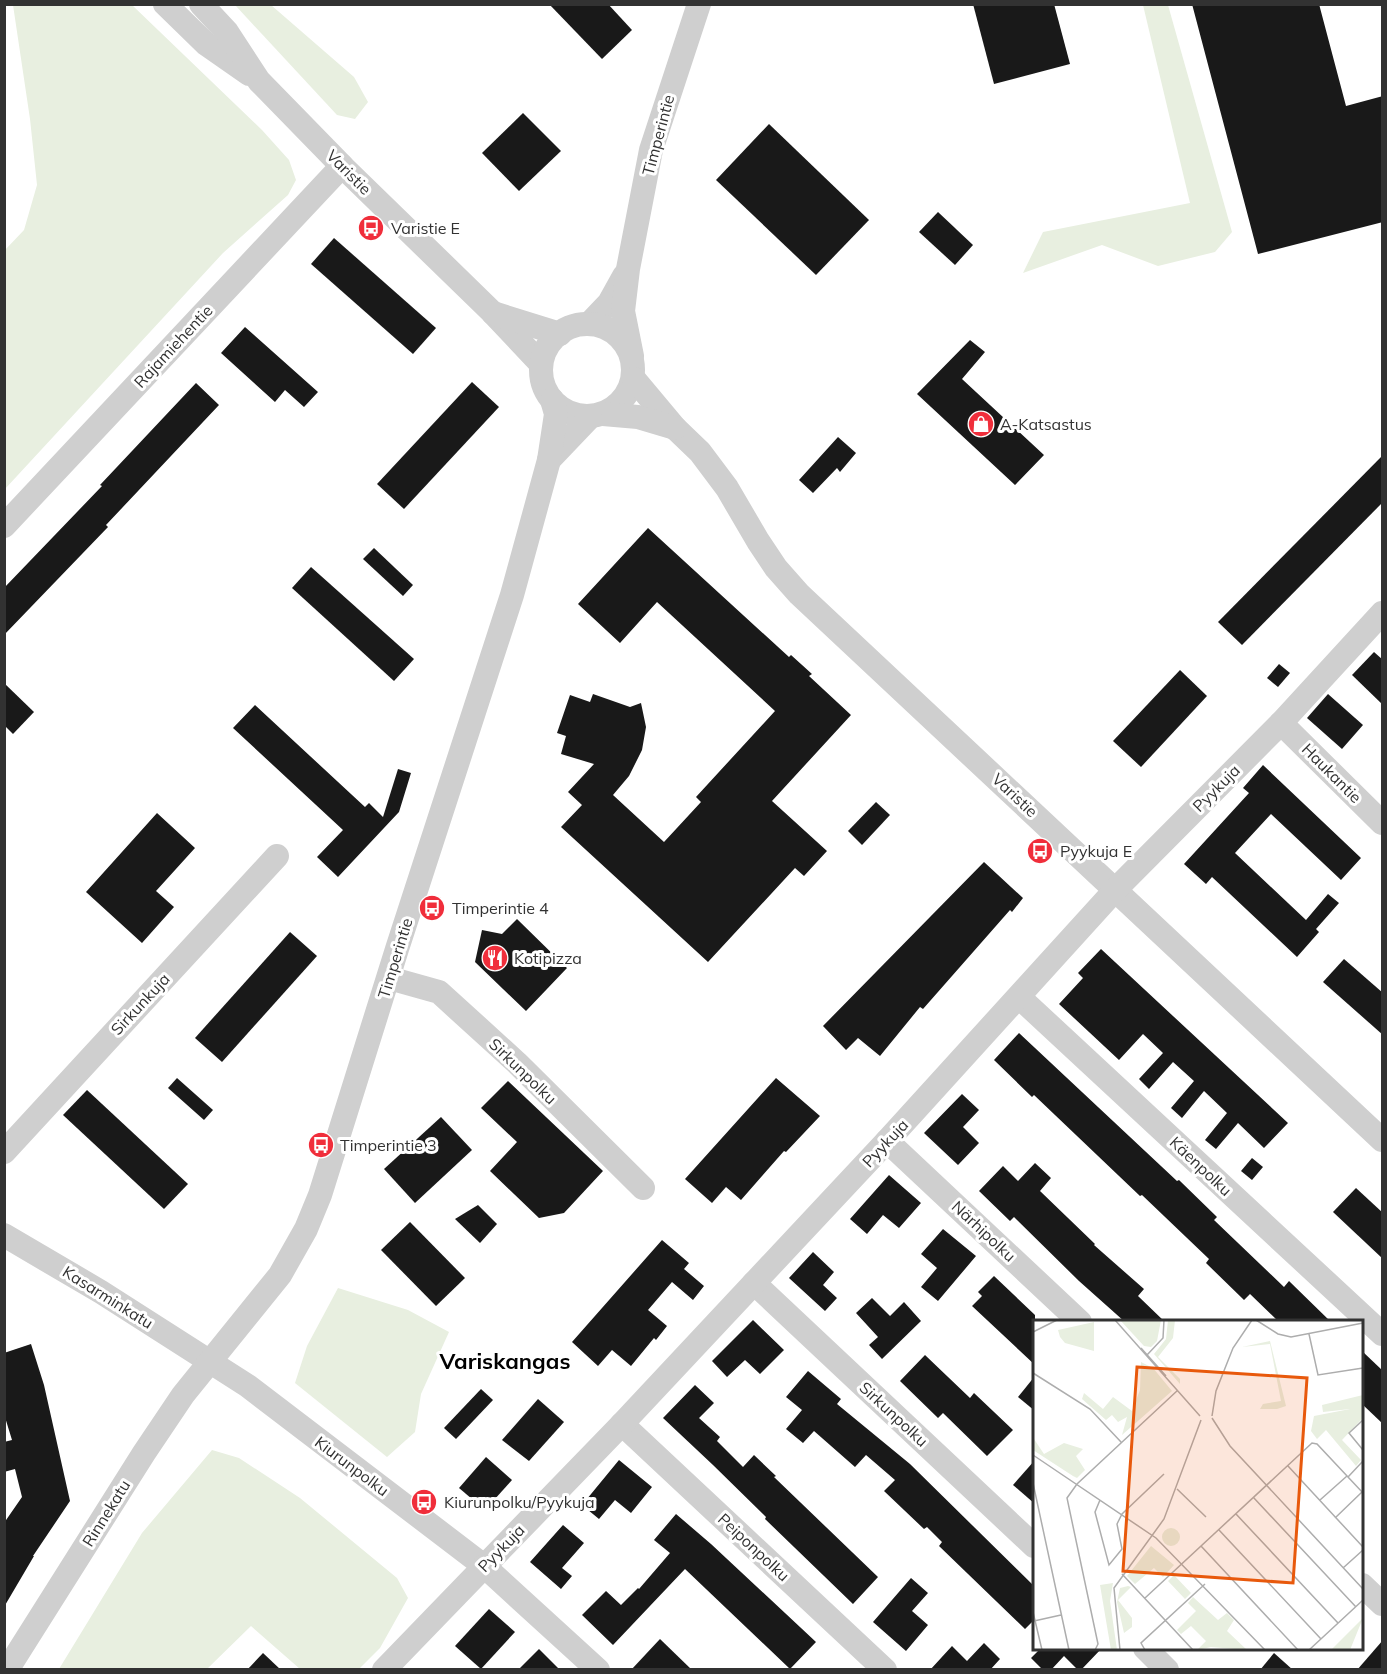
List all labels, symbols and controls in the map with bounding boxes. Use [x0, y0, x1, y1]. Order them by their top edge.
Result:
street label: Timperintie [638, 92, 678, 178]
street label: Varistie [322, 145, 376, 199]
bus stop icon: Varistie E [356, 213, 386, 243]
place label: Varistie E [391, 218, 460, 238]
street label: Rajamiehentie [129, 300, 217, 392]
shop icon: A-Katsastus [966, 409, 996, 439]
place label: A-Katsastus [1000, 414, 1092, 434]
street label: Haukantie [1298, 739, 1366, 807]
street label: Pyykuja [1188, 760, 1244, 816]
street label: Varistie [988, 769, 1042, 821]
bus stop icon: Pyykuja E [1025, 836, 1055, 866]
place label: Pyykuja E [1060, 841, 1132, 861]
bus stop icon: Timperintie 4 [417, 893, 447, 923]
place label: Timperintie 4 [452, 898, 549, 918]
street label: Timperintie [373, 915, 417, 1001]
restaurant icon: Kotipizza [480, 943, 510, 973]
place label: Kotipizza [514, 948, 582, 968]
street label: Sirkunkuja [106, 969, 174, 1039]
street label: Sirkunpolku [485, 1034, 561, 1108]
street label: Pyykuja [858, 1115, 912, 1171]
bus stop icon: Timperintie 3 [306, 1130, 336, 1160]
street label: Käenpolku [1166, 1132, 1236, 1200]
place label: Timperintie 3 [340, 1135, 437, 1155]
street label: Närhipolku [948, 1196, 1020, 1266]
street label: Kasarminkatu [59, 1261, 157, 1333]
inset map [1033, 1320, 1363, 1650]
district label: Variskangas [439, 1347, 570, 1375]
street label: Sirkunpolku [856, 1377, 932, 1451]
street label: Kiurunpolku [311, 1432, 393, 1500]
street label: Rinnekatu [78, 1476, 134, 1550]
bus stop icon: Kiurunpolku/Pyykuja [409, 1487, 439, 1517]
place label: Kiurunpolku/Pyykuja [444, 1492, 595, 1512]
street label: Peiponpolku [714, 1509, 794, 1585]
street label: Pyykuja [473, 1520, 529, 1576]

